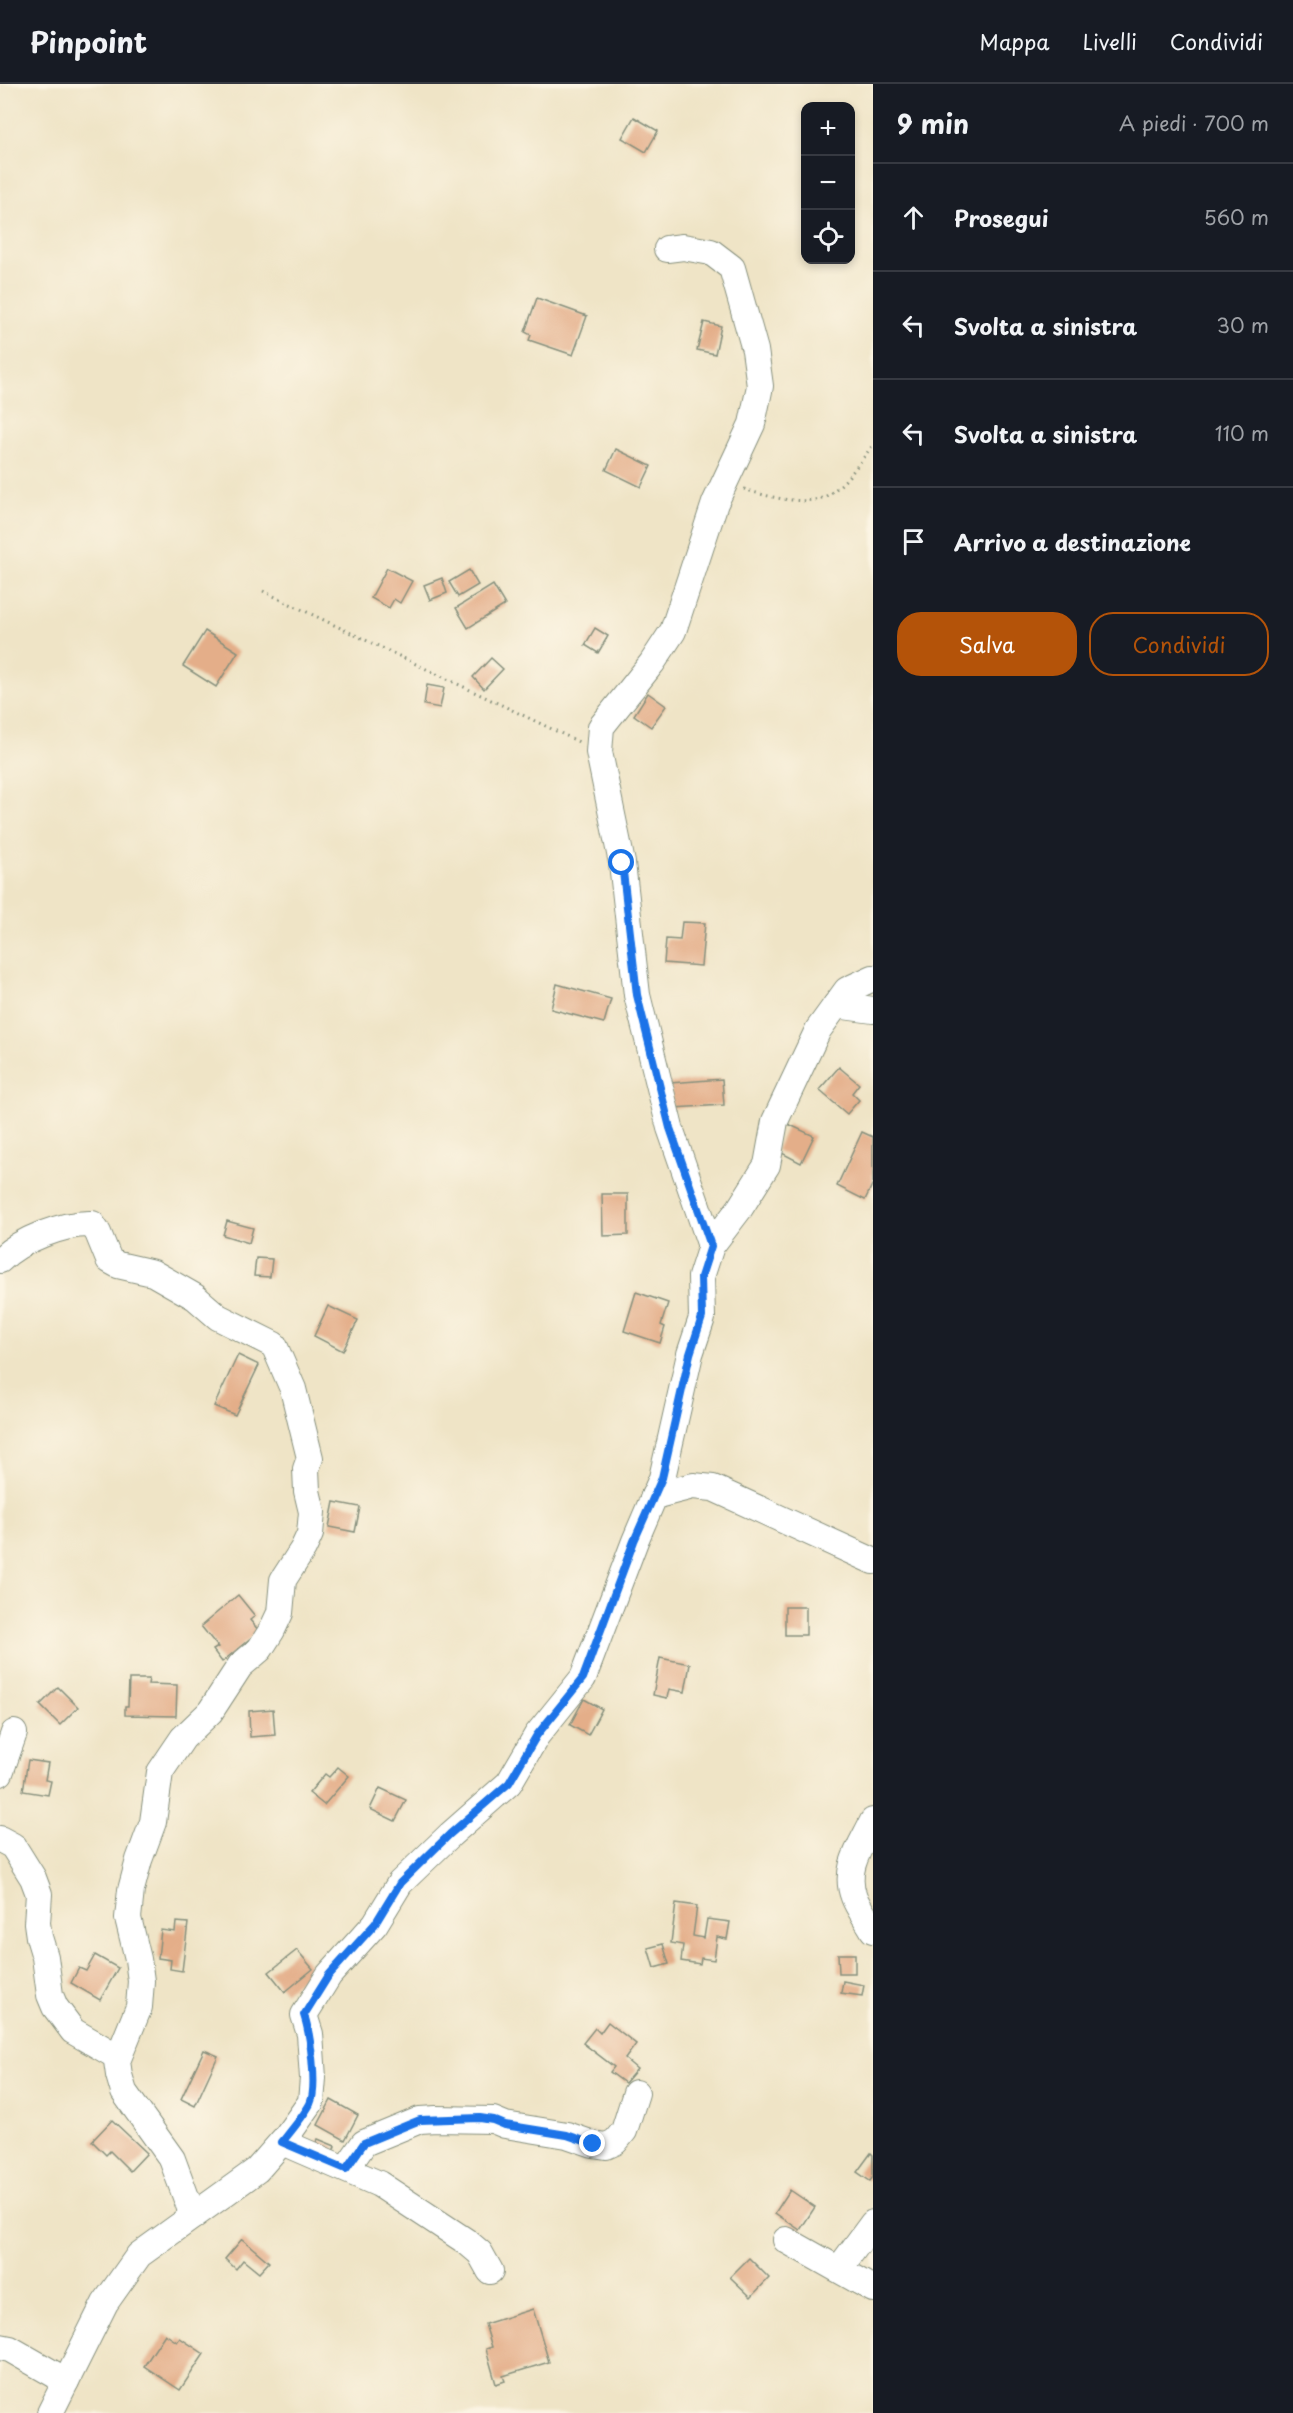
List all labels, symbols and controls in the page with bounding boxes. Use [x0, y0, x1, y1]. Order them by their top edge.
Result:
text: Pinpoint [30, 20, 147, 63]
text: Mappa [980, 25, 1050, 57]
text: Livelli [1083, 25, 1137, 57]
text: Condividi [1170, 25, 1263, 57]
map controls [801, 102, 855, 264]
button: + [801, 102, 855, 156]
text: 9 min [897, 104, 969, 143]
text: A piedi · 700 m [1119, 108, 1269, 138]
button: − [801, 156, 855, 210]
icon: ahead [897, 201, 930, 234]
text: Prosegui [954, 201, 1048, 234]
text: 560 m [1204, 202, 1269, 232]
button: locate [801, 210, 855, 264]
icon: left [897, 309, 930, 342]
text: Svolta a sinistra [954, 309, 1137, 342]
text: 30 m [1216, 310, 1269, 340]
icon: left [897, 417, 930, 450]
text: Svolta a sinistra [954, 417, 1137, 450]
text: 110 m [1215, 418, 1269, 448]
icon: arrive [897, 525, 930, 558]
text: Arrivo a destinazione [954, 525, 1191, 558]
button: Salva [897, 612, 1077, 676]
button: Condividi [1089, 612, 1269, 676]
route start [608, 849, 634, 875]
route end [579, 2130, 605, 2156]

